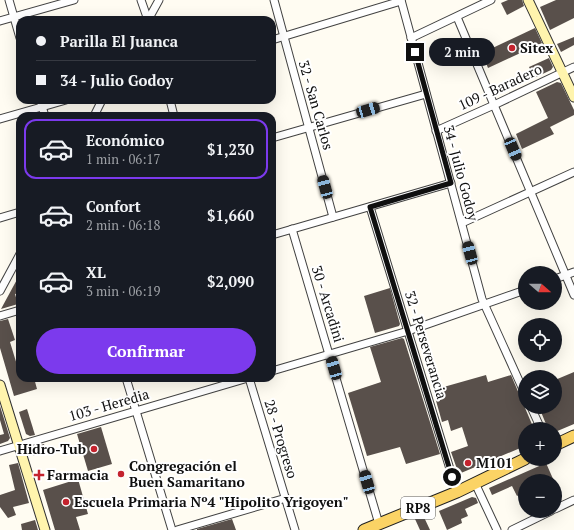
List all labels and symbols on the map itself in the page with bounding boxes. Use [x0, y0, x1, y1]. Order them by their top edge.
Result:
callout: 2 min [429, 38, 495, 66]
place label: Sitex [520, 38, 553, 57]
route end [406, 43, 424, 61]
marker: Sitex [507, 43, 517, 53]
street label: 32 - San Carlos [295, 58, 338, 152]
street label: 109 - Baradero [455, 59, 545, 114]
car [355, 101, 381, 119]
street label: 34 - Julio Godoy [440, 123, 484, 224]
car [503, 136, 523, 162]
car [316, 174, 334, 200]
car [461, 240, 479, 266]
street label: 30 - Arcadini [308, 263, 349, 345]
north arrow [518, 266, 562, 310]
street label: 32 - Perseverancia [401, 288, 452, 401]
car [325, 355, 343, 381]
street label: 103 - Heredia [66, 384, 151, 425]
street label: 28 - Progreso [260, 397, 303, 481]
place label: Hidro-Tub [17, 439, 86, 458]
marker: Hidro-Tub [89, 444, 99, 454]
place label: M101 [476, 453, 513, 472]
place label: Congregación el Buen Samaritano [129, 456, 245, 491]
marker: M101 [463, 458, 473, 468]
place label: Farmacia [47, 465, 109, 484]
route start [443, 468, 461, 486]
marker: Congregación el Buen Samaritano [116, 469, 126, 479]
car [358, 469, 376, 495]
marker: Farmacia [34, 470, 44, 480]
place label: Escuela Primaria Nº4 "Hipolito Yrigoyen" [74, 492, 349, 511]
marker: Escuela Primaria Nº4 "Hipolito Yrigoyen" [61, 497, 71, 507]
road number: RP8 [401, 497, 435, 519]

